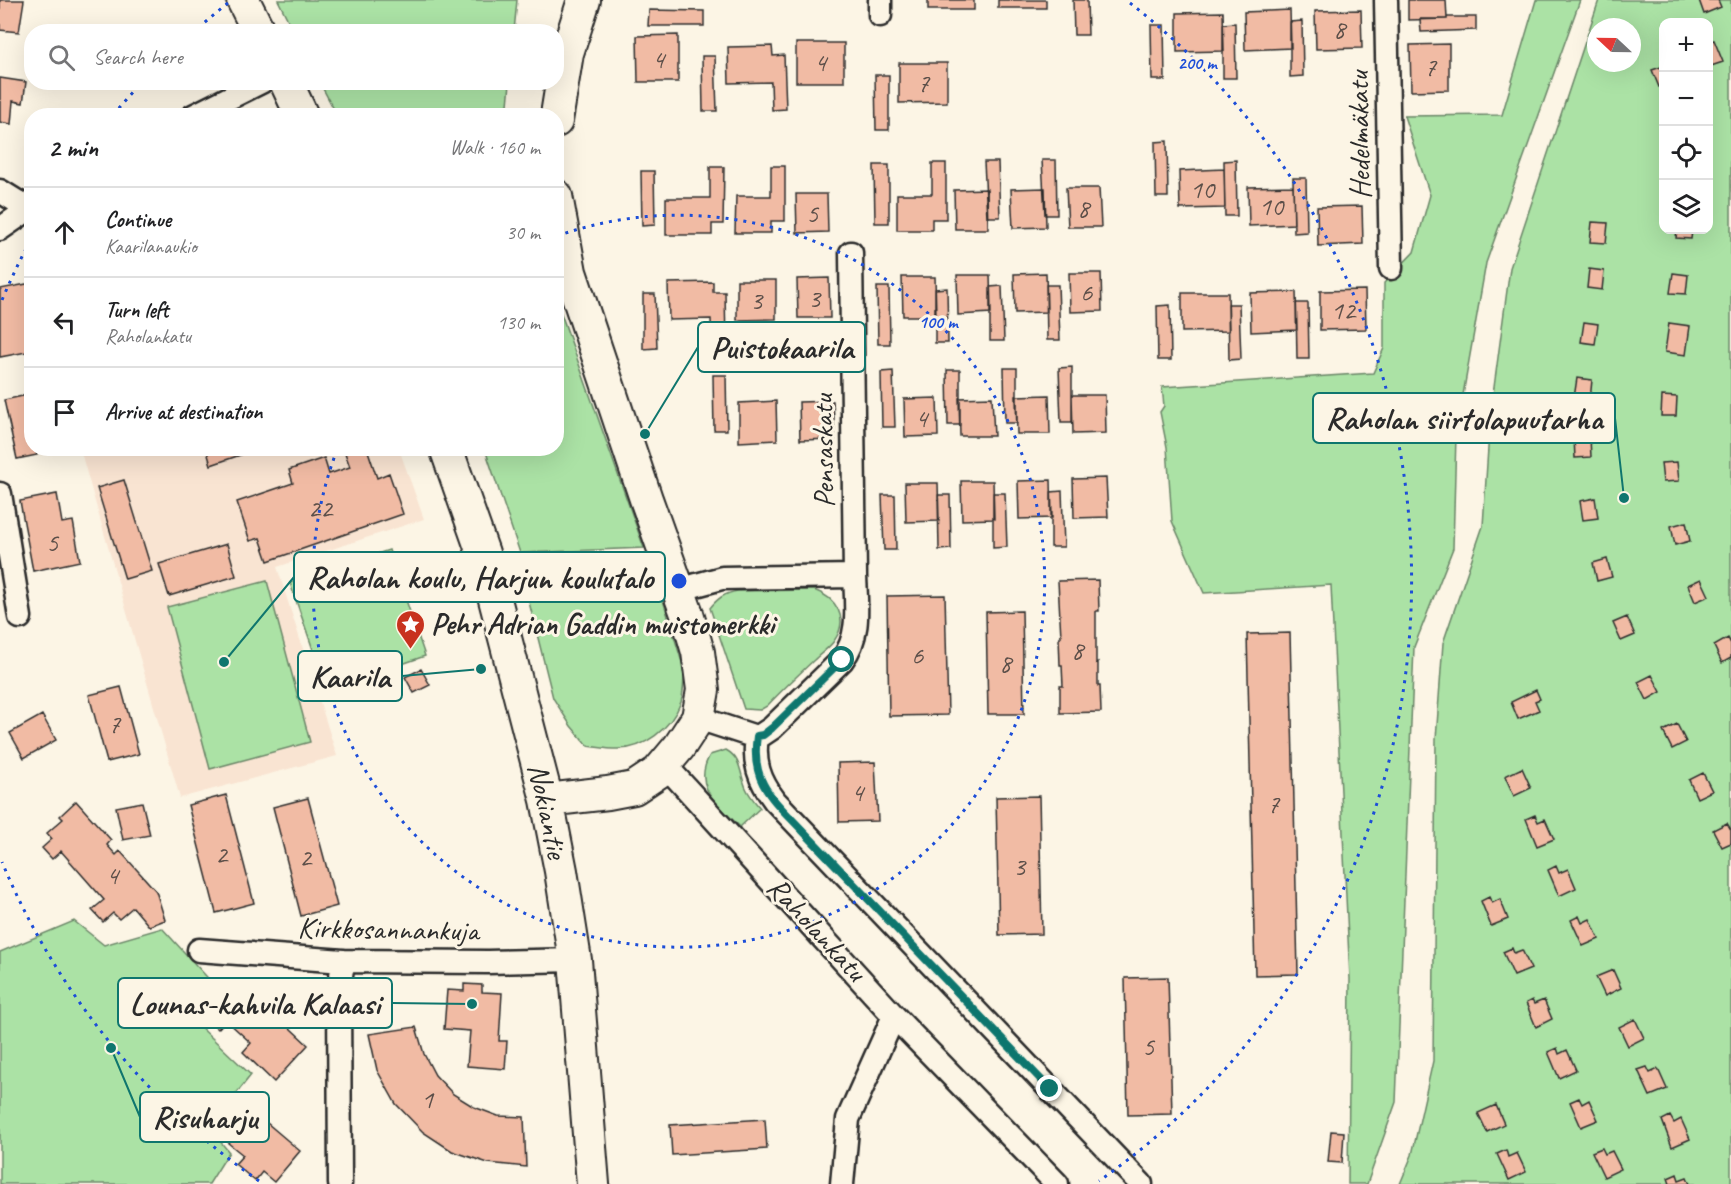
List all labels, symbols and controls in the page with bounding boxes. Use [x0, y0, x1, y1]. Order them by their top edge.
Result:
house number: 8 [1333, 12, 1348, 46]
north arrow [1587, 18, 1641, 72]
map controls [1659, 18, 1713, 234]
button: + [1659, 18, 1713, 72]
search box [24, 24, 564, 90]
icon: search [45, 41, 78, 74]
house number: 4 [652, 42, 667, 76]
text: Search here [93, 43, 183, 71]
house number: 4 [814, 45, 829, 79]
house number: 7 [1424, 50, 1438, 84]
text: 200 m [1178, 52, 1218, 74]
house number: 7 [917, 66, 931, 100]
street label: Hedelmäkatu [1339, 69, 1379, 199]
button: − [1659, 72, 1713, 126]
button: locate [1659, 126, 1713, 180]
text: 2 min [48, 131, 98, 164]
text: Walk · 160 m [450, 135, 540, 160]
house number: 10 [1190, 172, 1216, 206]
button: layers [1659, 180, 1713, 234]
house number: 10 [1259, 189, 1285, 223]
house number: 8 [1077, 191, 1092, 225]
house number: 5 [806, 196, 820, 230]
text: Continue [105, 206, 171, 234]
icon: ahead [48, 216, 81, 249]
text: 30 m [506, 220, 540, 245]
text: Kaarilanaukio [105, 234, 197, 259]
house number: 6 [1080, 275, 1093, 309]
house number: 3 [808, 281, 822, 315]
house number: 3 [750, 283, 764, 317]
house number: 12 [1331, 293, 1357, 327]
text: Turn left [105, 296, 169, 324]
icon: left [48, 306, 81, 339]
text: 130 m [497, 310, 540, 335]
text: 100 m [919, 311, 959, 333]
callout: Puistokaarila [698, 322, 865, 372]
text: Raholankatu [105, 324, 191, 349]
text: Puistokaarila [711, 327, 856, 368]
street label: Pensaskatu [803, 392, 843, 508]
callout: Raholan siirtolapuutarha [1313, 393, 1615, 443]
icon: arrive [48, 396, 81, 429]
text: Arrive at destination [105, 398, 262, 426]
text: Raholan siirtolapuutarha [1325, 398, 1605, 439]
house number: 4 [915, 401, 930, 435]
house number: 22 [308, 491, 334, 525]
house number: 5 [46, 525, 60, 559]
callout: Raholan koulu, Harjun koulutalo [294, 552, 665, 602]
text: Raholan koulu, Harjun koulutalo [307, 557, 656, 598]
centre of rings [669, 571, 689, 591]
place label: Pehr Adrian Gaddin muistomerkki [431, 605, 778, 643]
place icon: Pehr Adrian Gaddin muistomerkki [394, 608, 426, 650]
house number: 8 [1071, 633, 1086, 667]
house number: 6 [911, 638, 924, 672]
route start [828, 646, 854, 672]
house number: 8 [999, 646, 1014, 680]
callout: Kaarila [298, 651, 402, 701]
text: Kaarila [310, 656, 393, 697]
house number: 7 [108, 707, 122, 741]
street label: Nokiantie [519, 760, 577, 864]
house number: 4 [851, 775, 866, 809]
house number: 7 [1267, 787, 1281, 821]
house number: 2 [215, 837, 229, 871]
house number: 2 [299, 840, 313, 874]
house number: 3 [1013, 849, 1027, 883]
house number: 4 [106, 858, 121, 892]
street label: Raholankatu [759, 869, 876, 991]
street label: Kirkkosannankuja [297, 908, 481, 950]
callout: Lounas-kahvila Kalaasi [118, 978, 392, 1028]
text: Lounas-kahvila Kalaasi [130, 983, 384, 1024]
house number: 5 [1142, 1029, 1156, 1063]
route end [1036, 1075, 1062, 1101]
house number: 1 [421, 1082, 435, 1116]
callout: Risuharju [140, 1092, 269, 1142]
text: Risuharju [153, 1097, 260, 1138]

